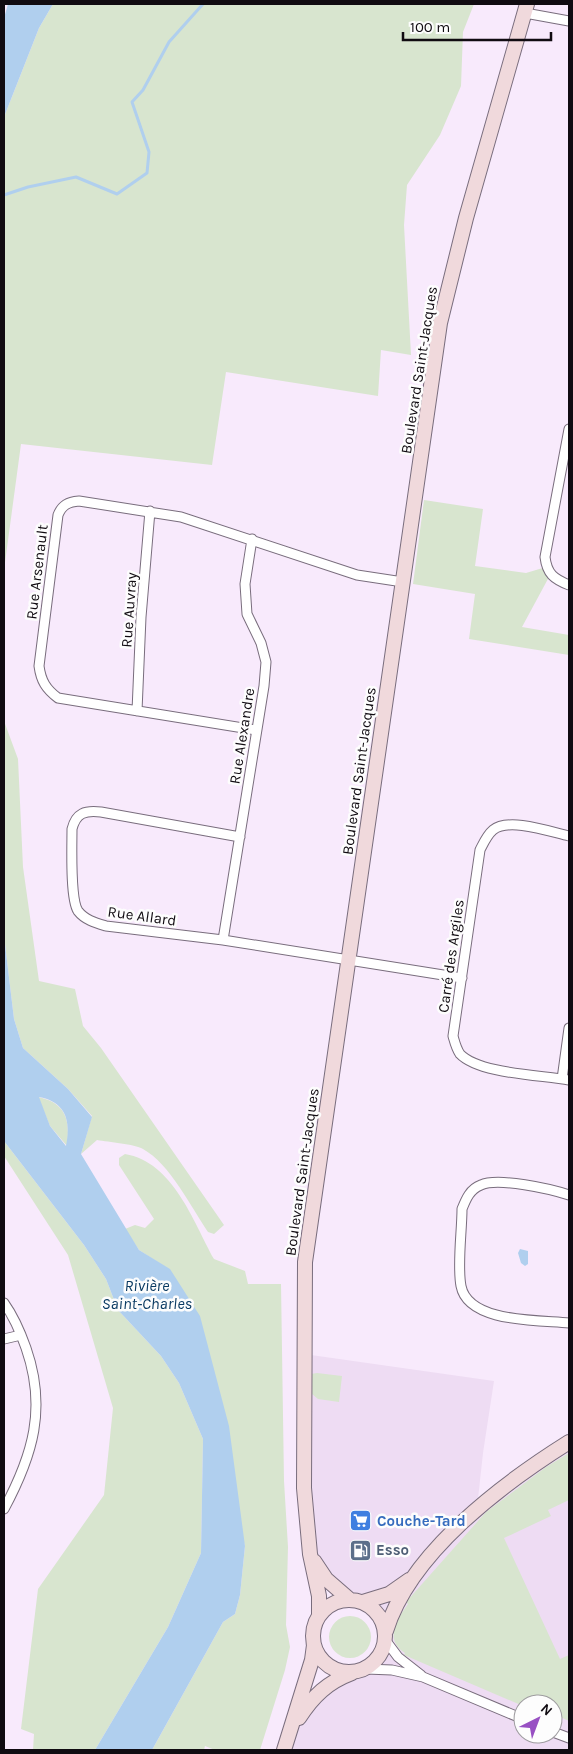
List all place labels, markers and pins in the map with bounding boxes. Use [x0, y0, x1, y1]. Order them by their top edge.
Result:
supermarket icon: Couche-Tard [349, 1509, 373, 1533]
place label: Couche-Tard [377, 1512, 466, 1530]
fuel station icon: Esso [348, 1538, 372, 1562]
place label: Esso [376, 1541, 409, 1559]

